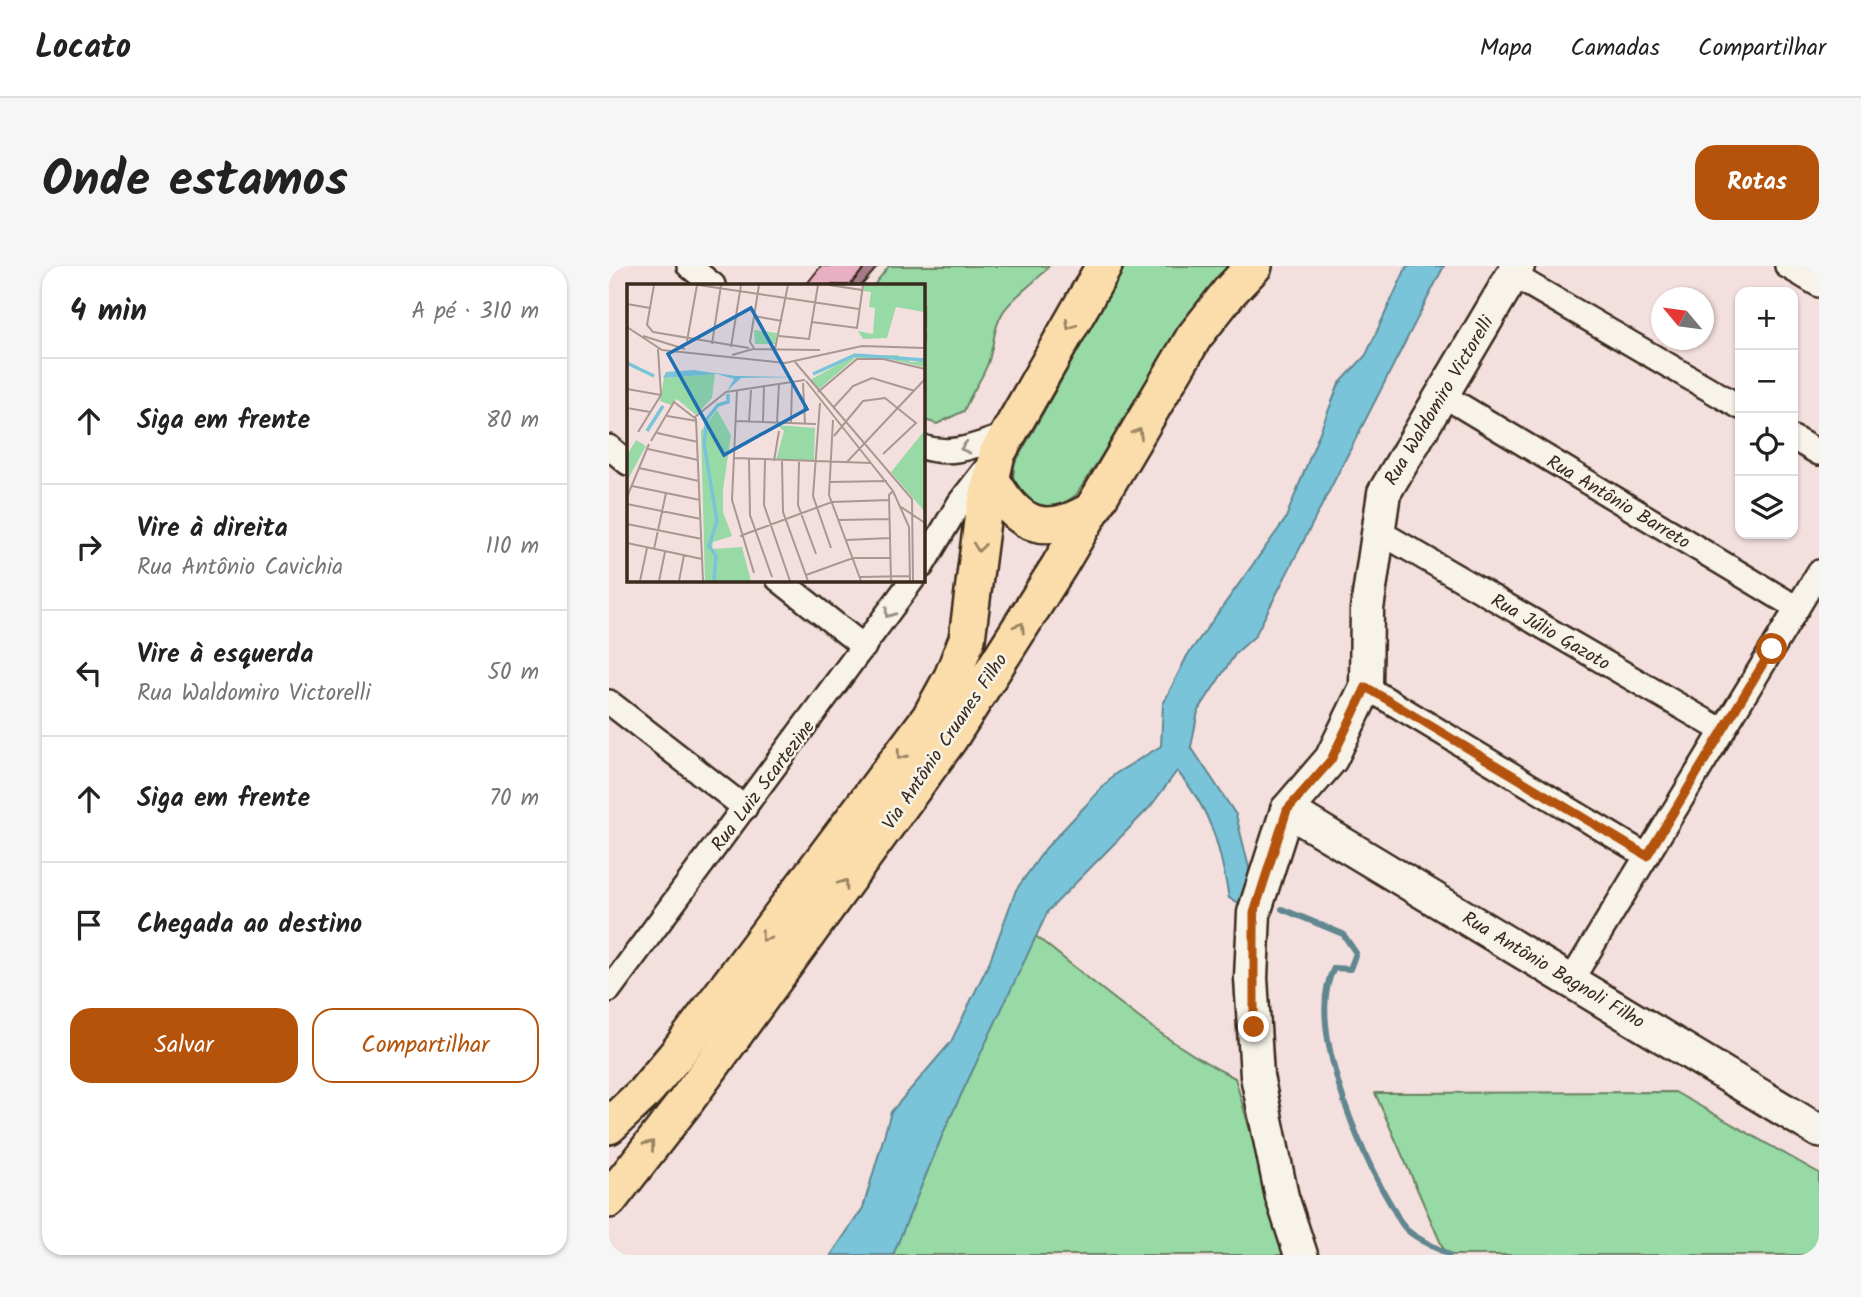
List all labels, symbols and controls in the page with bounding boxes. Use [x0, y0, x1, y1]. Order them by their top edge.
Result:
text: Locato [35, 22, 131, 75]
text: Mapa [1480, 29, 1533, 68]
text: Camadas [1571, 29, 1660, 68]
text: Compartilhar [1698, 29, 1826, 68]
text: Onde estamos [42, 143, 348, 221]
button: Rotas [1695, 145, 1819, 220]
inset map [627, 284, 924, 581]
north arrow [1651, 287, 1714, 350]
map controls [1735, 287, 1798, 539]
button: + [1735, 287, 1798, 350]
text: 4 min [70, 288, 147, 336]
text: A pé · 310 m [411, 294, 539, 330]
street label: Rua Waldomiro Victorelli [1377, 309, 1503, 492]
one-way arrow [1065, 318, 1078, 330]
button: − [1735, 350, 1798, 413]
text: Siga em frente [137, 400, 310, 442]
icon: ahead [70, 402, 108, 440]
text: 80 m [486, 403, 539, 439]
button: locate [1735, 413, 1798, 476]
one-way arrow [1130, 427, 1143, 440]
one-way arrow [959, 440, 971, 454]
street label: Rua Antônio Barreto [1540, 448, 1696, 558]
button: layers [1735, 476, 1798, 539]
text: Vire à direita [137, 508, 288, 550]
icon: right [70, 528, 108, 566]
text: 110 m [486, 529, 539, 565]
one-way arrow [971, 541, 986, 552]
text: Rua Antônio Cavichia [137, 550, 343, 586]
street label: Rua Júlio Gazoto [1485, 586, 1615, 679]
one-way arrow [885, 605, 897, 618]
one-way arrow [1012, 622, 1025, 635]
route start [1756, 633, 1787, 664]
text: Vire à esquerda [137, 634, 314, 676]
street label: Via Antônio Cruanes Filho [875, 648, 1016, 837]
icon: left [70, 654, 108, 692]
text: 50 m [488, 655, 539, 691]
text: Rua Waldomiro Victorelli [137, 676, 371, 712]
street label: Rua Luiz Scartezine [704, 714, 823, 858]
one-way arrow [897, 747, 909, 760]
text: Siga em frente [137, 778, 310, 820]
icon: ahead [70, 780, 108, 818]
text: 70 m [489, 781, 539, 817]
one-way arrow [835, 879, 848, 892]
text: Chegada ao destino [137, 904, 362, 946]
street label: Rua Antônio Bagnoli Filho [1456, 904, 1650, 1037]
icon: arrive [70, 906, 108, 944]
one-way arrow [760, 929, 773, 942]
button: Salvar [70, 1008, 298, 1083]
button: Compartilhar [312, 1008, 539, 1083]
route end [1238, 1011, 1269, 1042]
one-way arrow [641, 1141, 654, 1153]

